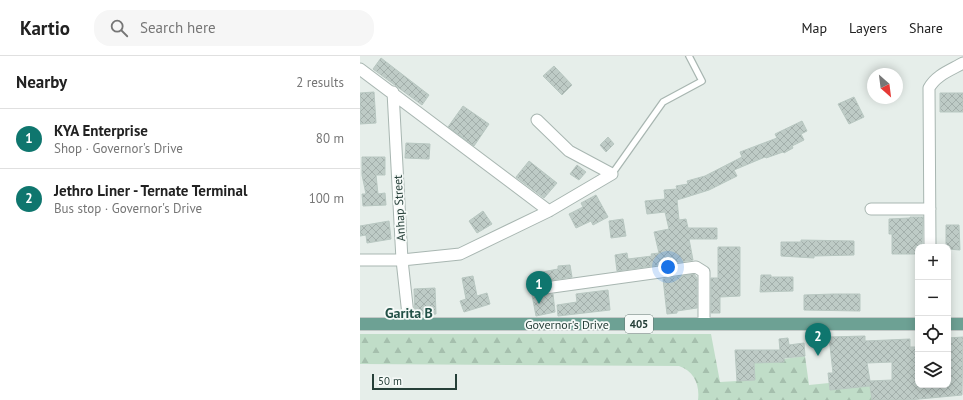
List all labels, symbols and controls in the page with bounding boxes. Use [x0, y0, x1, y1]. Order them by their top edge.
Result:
search box [94, 10, 374, 46]
text: Kartio [20, 16, 70, 40]
icon: search [108, 17, 130, 39]
text: Search here [140, 18, 216, 37]
text: Map [801, 19, 827, 37]
text: Layers [849, 19, 887, 37]
text: Share [909, 19, 943, 37]
north arrow [867, 68, 903, 104]
text: Nearby [16, 71, 67, 93]
text: 2 results [296, 74, 344, 91]
text: KYA Enterprise [54, 121, 148, 140]
text: 1 [25, 130, 33, 147]
text: 80 m [316, 130, 344, 147]
text: Shop · Governor's Drive [54, 140, 183, 157]
street label: Anhap Street [390, 174, 408, 242]
text: Jethro Liner - Ternate Terminal [54, 181, 247, 200]
text: 2 [25, 190, 33, 207]
text: 100 m [309, 190, 344, 207]
text: Bus stop · Governor's Drive [54, 200, 202, 217]
map controls [915, 244, 951, 388]
button: + [915, 244, 951, 280]
your location [658, 257, 678, 277]
pin: 1 [526, 271, 552, 304]
button: − [915, 280, 951, 316]
district label: Garita B [385, 304, 433, 322]
road number: 405 [625, 315, 653, 333]
button: locate [915, 316, 951, 352]
street label: Governor's Drive [525, 317, 609, 332]
pin: 2 [805, 323, 831, 356]
button: layers [915, 352, 951, 388]
scale bar [372, 372, 457, 391]
text: 50 m [378, 374, 402, 388]

